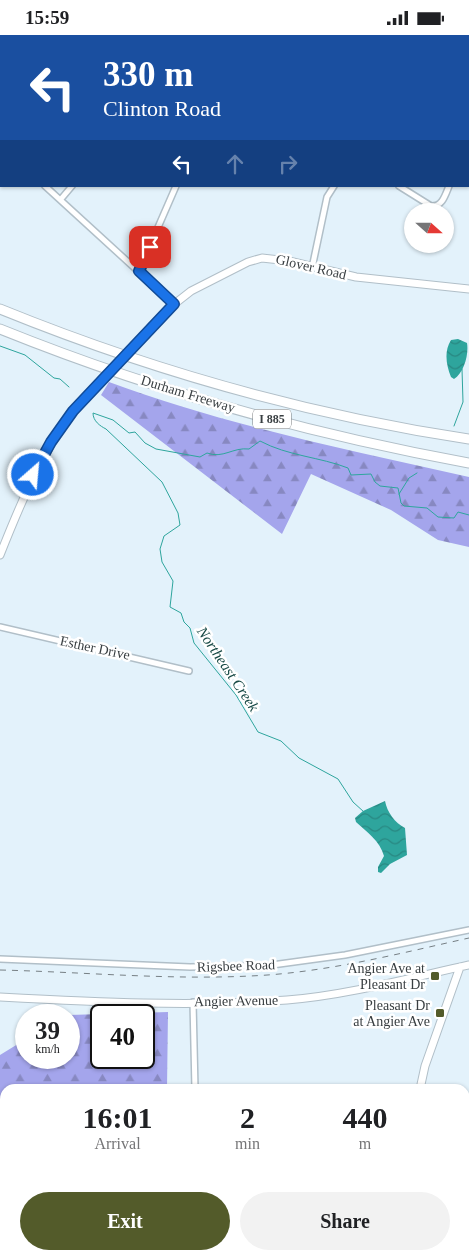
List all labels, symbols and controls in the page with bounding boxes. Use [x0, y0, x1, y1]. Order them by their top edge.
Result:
text: 15:59 [25, 7, 69, 28]
icon: left [20, 55, 85, 120]
text: 330 m [103, 55, 193, 94]
text: Clinton Road [103, 96, 221, 121]
icon: left [168, 150, 196, 178]
icon: ahead [221, 150, 249, 178]
icon: right [274, 150, 302, 178]
north arrow [404, 203, 454, 253]
map controls [404, 203, 454, 253]
pin [129, 226, 171, 268]
icon: arrive [136, 233, 164, 261]
street label: Glover Road [274, 252, 348, 282]
street label: Durham Freeway [139, 373, 237, 415]
road number: I 885 [253, 409, 291, 429]
position arrow [6, 448, 58, 500]
water label: Northeast Creek [193, 623, 262, 714]
street label: Esther Drive [59, 633, 131, 663]
street label: Rigsbee Road [197, 957, 275, 975]
place label: Angier Ave at Pleasant Dr [348, 961, 425, 992]
marker: Angier Ave at Pleasant Dr [429, 970, 441, 982]
street label: Angier Avenue [194, 993, 278, 1009]
place label: Pleasant Dr at Angier Ave [353, 998, 430, 1029]
speed limit sign: 40 [90, 1004, 155, 1069]
marker: Pleasant Dr at Angier Ave [434, 1007, 446, 1019]
text: 39 [35, 1017, 60, 1044]
text: km/h [35, 1042, 60, 1056]
text: 16:01 [83, 1101, 153, 1134]
text: 2 [240, 1101, 255, 1134]
text: 440 [342, 1101, 387, 1134]
text: Arrival [94, 1135, 141, 1152]
text: min [235, 1135, 260, 1152]
text: m [359, 1135, 371, 1152]
button: Exit [20, 1192, 230, 1250]
button: Share [240, 1192, 450, 1250]

